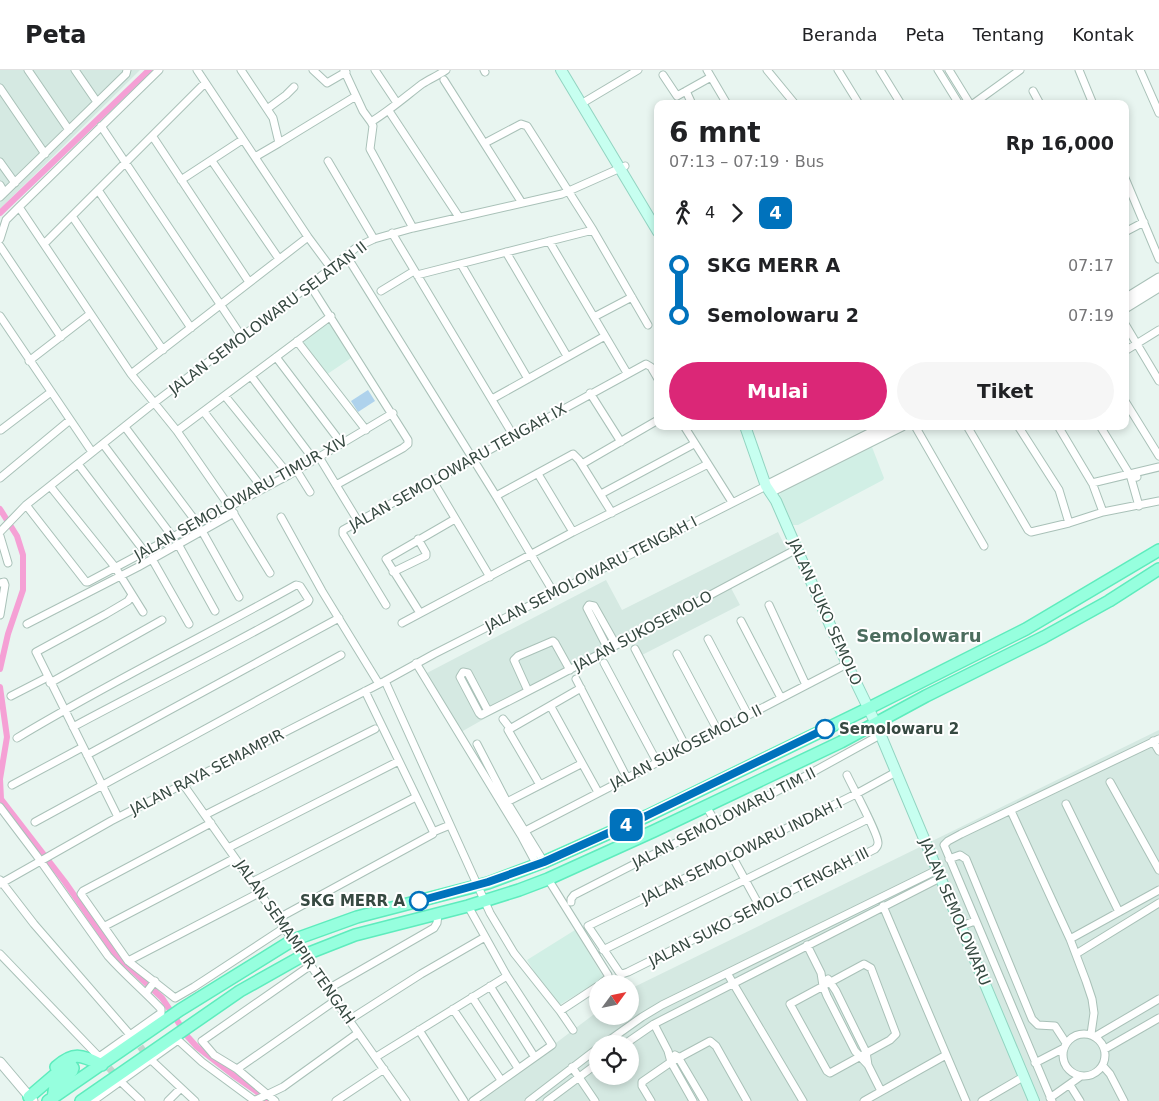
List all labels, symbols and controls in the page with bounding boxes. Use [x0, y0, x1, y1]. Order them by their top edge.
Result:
text: Peta [25, 21, 87, 49]
text: Beranda [802, 24, 877, 45]
text: Peta [905, 24, 945, 45]
text: Tentang [973, 24, 1044, 45]
text: Kontak [1072, 24, 1134, 45]
text: 6 mnt [669, 116, 761, 149]
text: Rp 16,000 [1006, 132, 1114, 154]
text: 07:13 – 07:19 · Bus [669, 152, 824, 171]
icon: walk [669, 199, 697, 227]
icon: forward [723, 199, 751, 227]
text: 4 [769, 202, 782, 223]
text: 4 [705, 203, 715, 222]
street label: JALAN SEMOLOWARU SELATAN II [165, 238, 370, 399]
text: SKG MERR A [707, 254, 840, 276]
text: 07:17 [1068, 256, 1114, 275]
text: Semolowaru 2 [707, 304, 859, 326]
text: 07:19 [1068, 306, 1114, 325]
button: Mulai [669, 362, 887, 420]
button: Tiket [897, 362, 1114, 420]
street label: JALAN SEMOLOWARU TENGAH IX [345, 400, 570, 535]
street label: JALAN SEMOLOWARU TIMUR XIV [130, 431, 351, 565]
street label: JALAN SEMOLOWARU TENGAH I [481, 513, 700, 636]
street label: JALAN SUKO SEMOLO [784, 535, 866, 688]
street label: JALAN SUKOSEMOLO [570, 587, 715, 676]
district label: Semolowaru [856, 625, 982, 646]
street label: JALAN SUKOSEMOLO II [606, 701, 765, 794]
marker: Semolowaru 2 [815, 719, 835, 739]
place label: Semolowaru 2 [839, 720, 959, 738]
street label: JALAN RAYA SEMAMPIR [126, 725, 287, 819]
street label: JALAN SEMOLOWARU TIM II [628, 764, 819, 873]
street label: JALAN SEMOLOWARU INDAH I [638, 795, 845, 908]
line badge: 4 [610, 809, 642, 841]
text: 4 [620, 814, 632, 835]
street label: JALAN SEMOLOWARU [915, 835, 994, 988]
street label: JALAN SUKO SEMOLO TENGAH III [645, 843, 872, 971]
street label: JALAN SEMAMPIR TENGAH [231, 856, 359, 1028]
marker: SKG MERR A [409, 891, 429, 911]
place label: SKG MERR A [300, 892, 405, 910]
north arrow [589, 975, 639, 1025]
map controls [589, 975, 639, 1085]
button: locate [589, 1035, 639, 1085]

